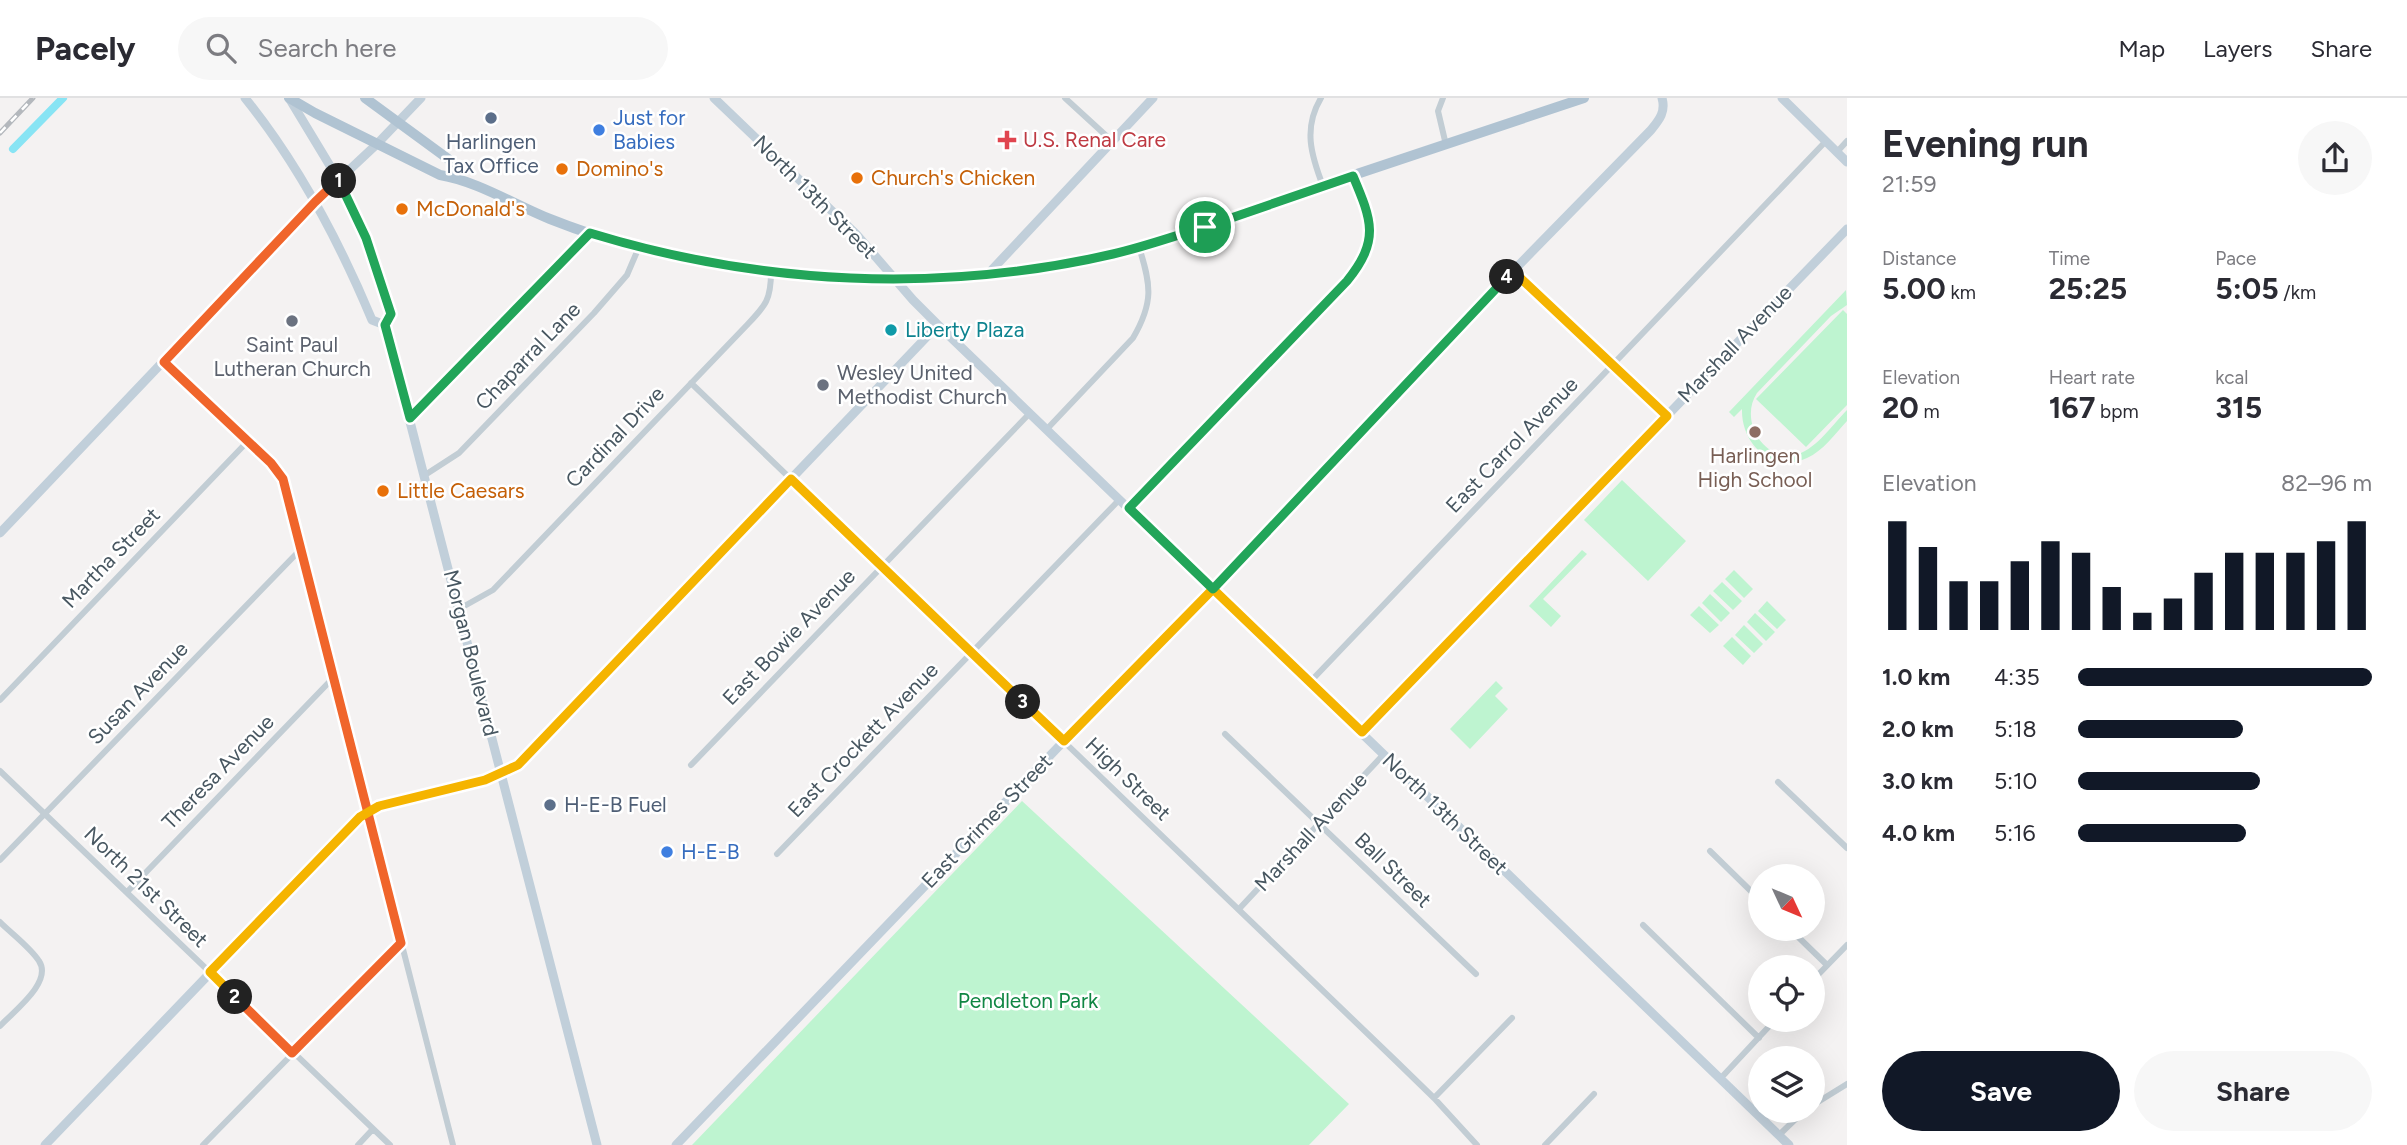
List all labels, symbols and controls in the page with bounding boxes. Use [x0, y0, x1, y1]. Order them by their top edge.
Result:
search box [178, 17, 668, 80]
text: Pacely [35, 29, 136, 68]
icon: search [202, 29, 240, 67]
text: Search here [258, 32, 397, 64]
text: Map [2118, 34, 2165, 63]
text: Layers [2203, 34, 2272, 63]
text: Share [2310, 34, 2372, 63]
place label: Just for Babies [613, 105, 685, 154]
marker: Harlingen Tax Office [483, 110, 499, 126]
text: Evening run [1882, 121, 2089, 167]
button: share [2298, 121, 2372, 195]
marker: Just for Babies [591, 122, 607, 138]
place label: U.S. Renal Care [1023, 127, 1166, 152]
place label: Harlingen Tax Office [443, 129, 539, 178]
street label: North 13th Street [748, 130, 882, 264]
marker: U.S. Renal Care [997, 130, 1017, 150]
place label: Domino's [576, 156, 663, 181]
marker: Domino's [554, 161, 570, 177]
pin: 1 [322, 164, 356, 198]
place label: Church's Chicken [871, 165, 1035, 190]
text: 1 [334, 169, 343, 192]
marker: Church's Chicken [849, 170, 865, 186]
text: 21:59 [1882, 170, 1936, 198]
place label: McDonald's [416, 196, 525, 221]
pin [1175, 197, 1235, 257]
marker: McDonald's [394, 201, 410, 217]
icon: arrive [1186, 208, 1224, 246]
text: Distance [1882, 247, 1956, 270]
text: Time [2049, 247, 2090, 270]
text: Pace [2215, 247, 2256, 270]
pin: 4 [1490, 260, 1524, 294]
text: 4 [1500, 265, 1513, 288]
text: 5.00 [1882, 270, 1946, 307]
text: 25:25 [2049, 270, 2127, 307]
text: 5:05 [2215, 270, 2279, 307]
street label: Marshall Avenue [1672, 280, 1797, 407]
text: km [1946, 281, 1976, 304]
text: /km [2279, 281, 2316, 304]
street label: Chaparral Lane [470, 297, 585, 415]
marker: Saint Paul Lutheran Church [284, 313, 300, 329]
place label: Liberty Plaza [905, 317, 1024, 342]
marker: Liberty Plaza [883, 322, 899, 338]
place label: Saint Paul Lutheran Church [213, 332, 371, 381]
place label: Wesley United Methodist Church [837, 360, 1007, 409]
text: Elevation [1882, 366, 1960, 389]
text: Heart rate [2049, 366, 2135, 389]
text: kcal [2215, 366, 2249, 389]
street label: East Carrol Avenue [1440, 372, 1583, 518]
marker: Wesley United Methodist Church [815, 377, 831, 393]
street label: Cardinal Drive [560, 381, 669, 492]
text: 20 [1882, 389, 1919, 426]
text: 167 [2049, 389, 2095, 426]
text: 315 [2215, 389, 2262, 426]
text: m [1919, 400, 1940, 423]
text: bpm [2095, 400, 2139, 423]
marker: Harlingen High School [1747, 424, 1763, 440]
place label: Harlingen High School [1698, 443, 1812, 492]
text: Elevation [1882, 469, 1977, 497]
text: 82–96 m [2281, 469, 2372, 497]
place label: Little Caesars [397, 478, 525, 503]
marker: Little Caesars [375, 483, 391, 499]
street label: Martha Street [57, 502, 165, 613]
street label: East Bowie Avenue [717, 563, 860, 710]
street label: Morgan Boulevard [439, 567, 504, 739]
street label: Susan Avenue [82, 636, 193, 749]
street label: East Crockett Avenue [782, 657, 943, 822]
text: 1.0 km [1882, 663, 1950, 691]
text: 4:35 [1994, 663, 2040, 691]
pin: 3 [1006, 684, 1040, 720]
text: 3 [1017, 690, 1028, 713]
street label: Theresa Avenue [157, 709, 279, 834]
text: 2.0 km [1882, 715, 1954, 743]
text: 5:18 [1994, 715, 2037, 743]
street label: High Street [1081, 732, 1176, 825]
street label: East Grimes Street [916, 748, 1057, 893]
street label: North 13th Street [1378, 748, 1513, 880]
street label: Marshall Avenue [1249, 767, 1372, 896]
text: 3.0 km [1882, 767, 1953, 795]
text: 5:10 [1994, 767, 2037, 795]
place label: H-E-B Fuel [564, 792, 667, 817]
marker: H-E-B Fuel [542, 797, 558, 813]
text: 4.0 km [1882, 819, 1955, 847]
text: 5:16 [1994, 819, 2036, 847]
street label: North 21st Street [79, 821, 214, 952]
street label: Ball Street [1350, 827, 1437, 912]
place label: H-E-B [681, 839, 740, 864]
marker: H-E-B [659, 844, 675, 860]
north arrow [1748, 864, 1825, 942]
map controls [1748, 864, 1825, 1123]
button: locate [1748, 955, 1825, 1032]
pin: 2 [218, 979, 252, 1014]
text: 2 [229, 985, 240, 1008]
park label: Pendleton Park [958, 988, 1099, 1013]
button: layers [1748, 1046, 1825, 1123]
button: Save [1882, 1051, 2120, 1131]
button: Share [2134, 1051, 2372, 1131]

